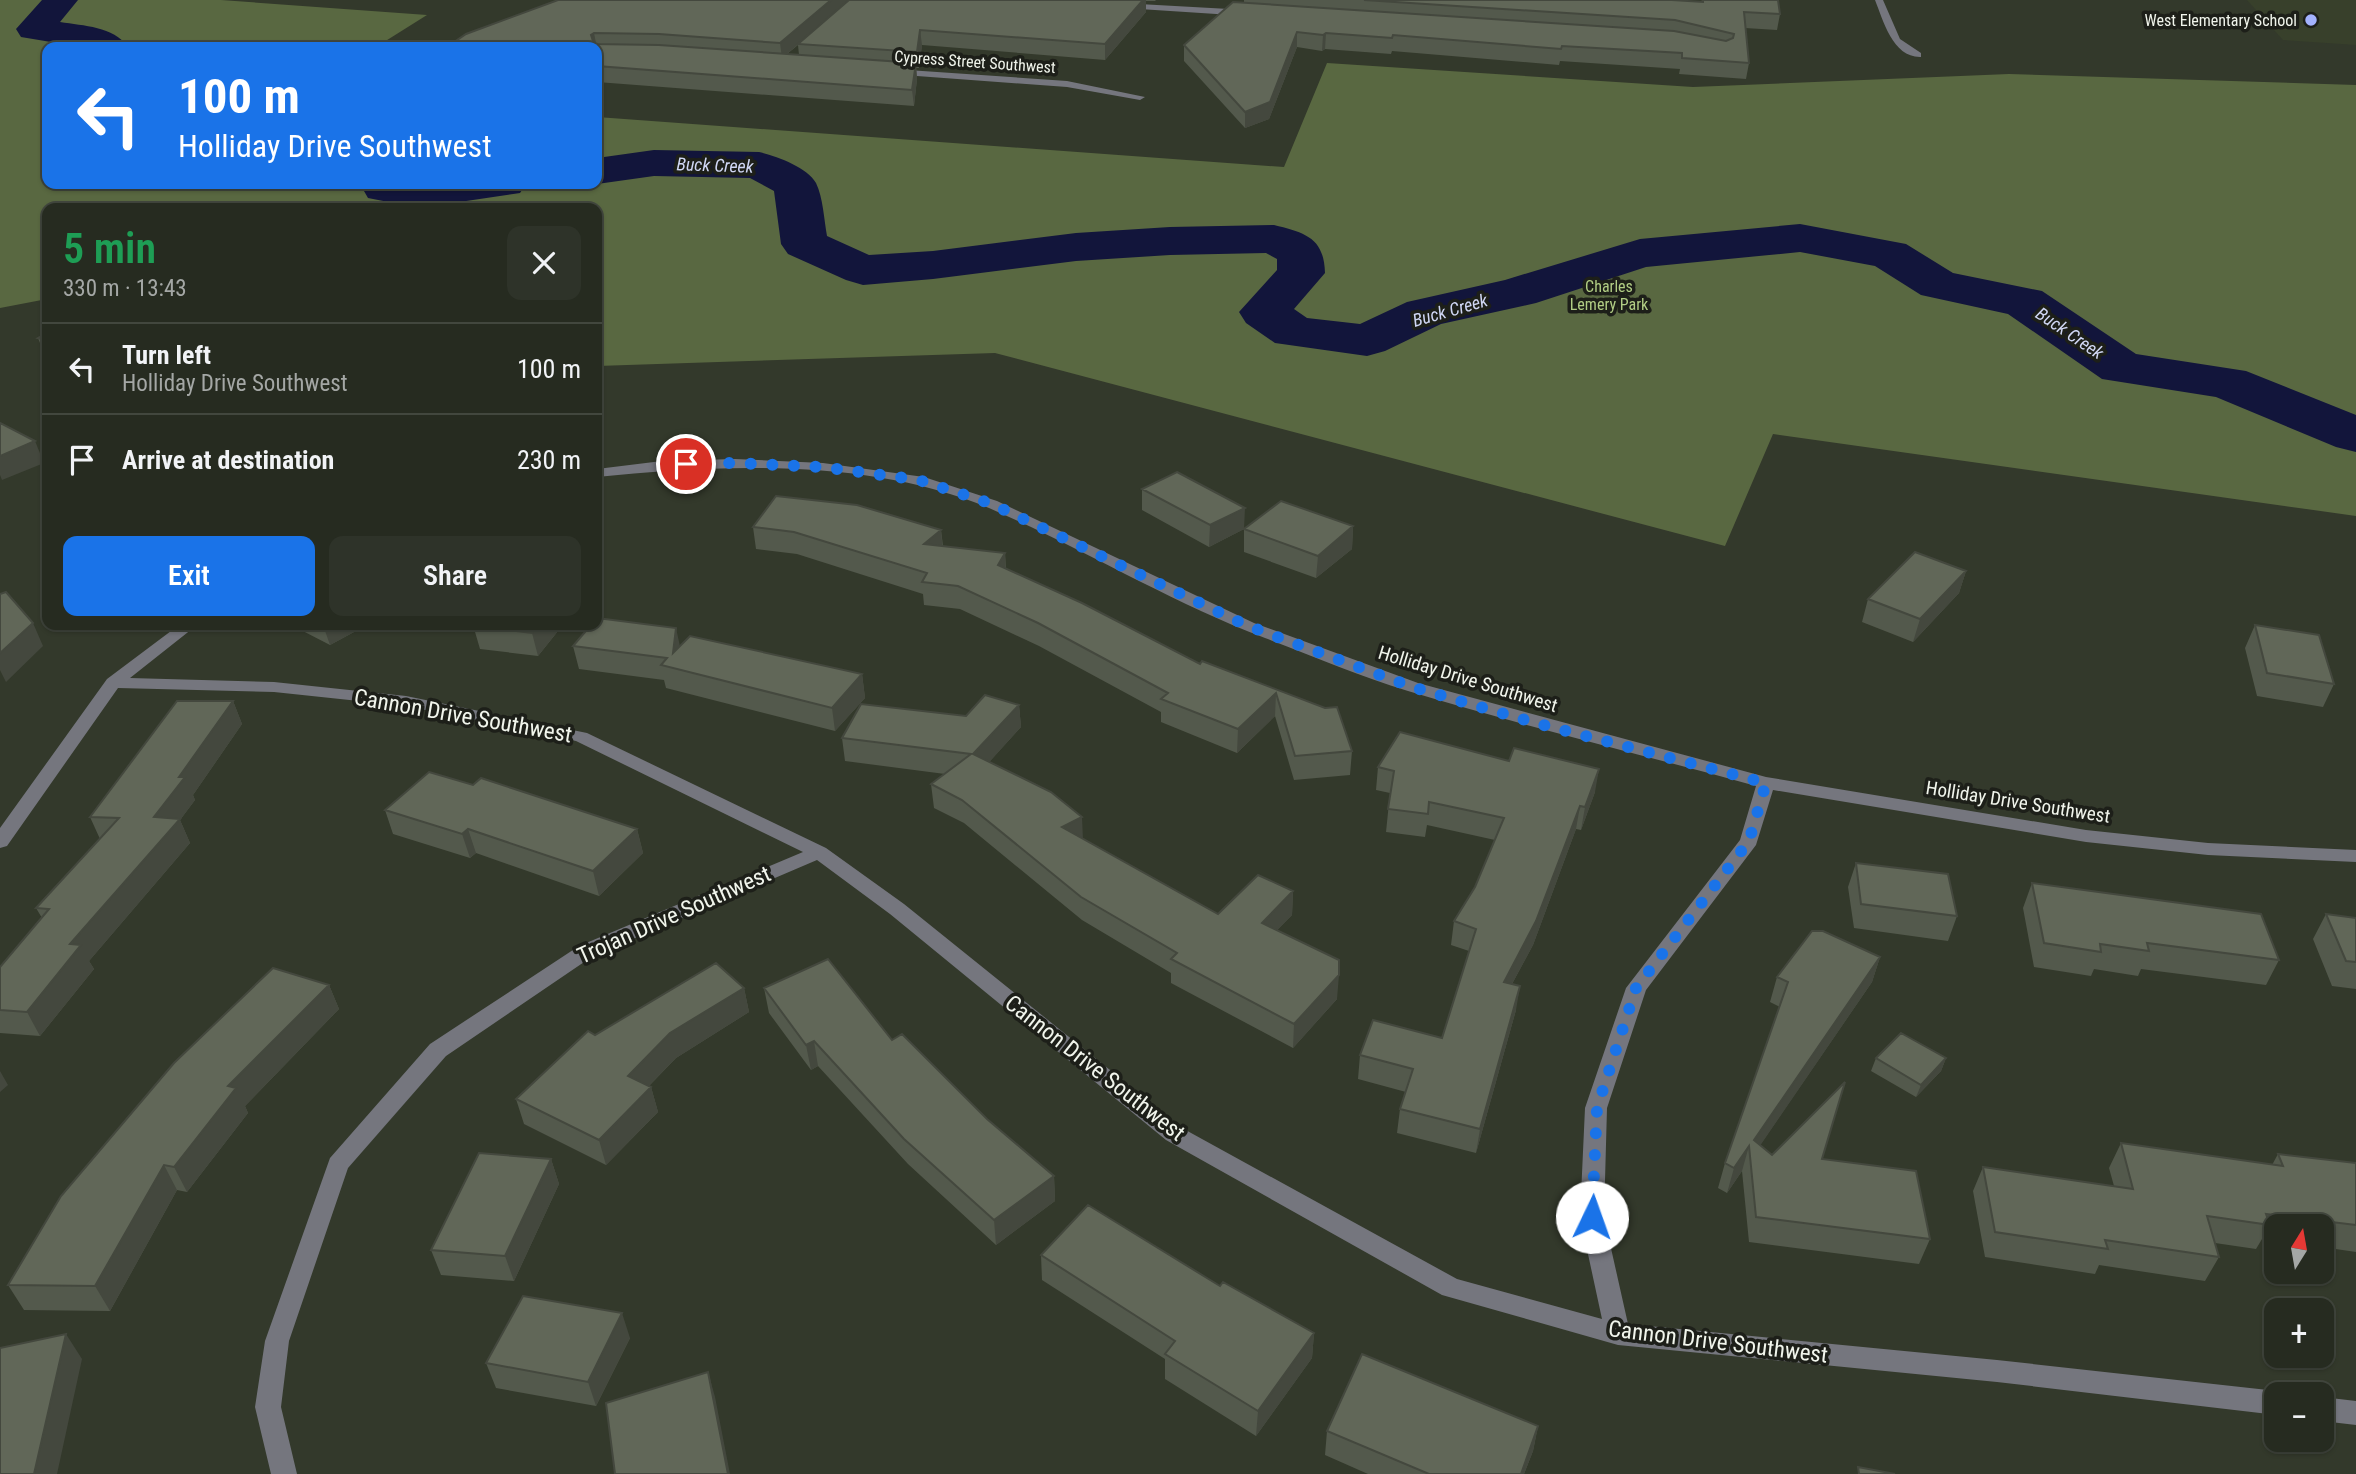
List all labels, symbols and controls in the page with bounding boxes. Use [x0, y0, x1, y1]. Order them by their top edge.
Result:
place label: West Elementary School [2145, 11, 2297, 30]
marker: West Elementary School [2303, 12, 2319, 28]
street label: Cypress Street Southwest [894, 47, 1057, 77]
text: 100 m [178, 68, 300, 125]
icon: left [63, 70, 154, 161]
text: Holliday Drive Southwest [178, 127, 492, 165]
water label: Buck Creek [676, 153, 755, 177]
text: 5 min [63, 224, 156, 273]
button: close [507, 226, 581, 300]
text: 330 m · 13:43 [63, 275, 187, 302]
park label: Charles Lemery Park [1570, 277, 1649, 314]
water label: Buck Creek [1410, 289, 1491, 331]
water label: Buck Creek [2032, 303, 2109, 364]
text: Turn left [122, 340, 211, 370]
icon: left [63, 350, 101, 388]
text: 100 m [517, 354, 581, 384]
text: Holliday Drive Southwest [122, 370, 347, 397]
pin [656, 434, 716, 494]
icon: arrive [63, 441, 101, 479]
text: Arrive at destination [122, 445, 334, 475]
text: 230 m [517, 445, 581, 475]
icon: arrive [667, 445, 705, 483]
button: Exit [63, 536, 315, 616]
button: Share [329, 536, 581, 616]
street label: Holliday Drive Southwest [1376, 641, 1560, 717]
street label: Cannon Drive Southwest [352, 684, 574, 748]
street label: Holliday Drive Southwest [1924, 776, 2112, 828]
street label: Trojan Drive Southwest [573, 860, 775, 970]
street label: Cannon Drive Southwest [1000, 989, 1190, 1147]
position arrow [1555, 1180, 1629, 1254]
north arrow [2264, 1214, 2334, 1284]
map controls [2264, 1214, 2334, 1452]
button: + [2264, 1298, 2334, 1368]
street label: Cannon Drive Southwest [1607, 1315, 1829, 1369]
button: − [2264, 1382, 2334, 1452]

